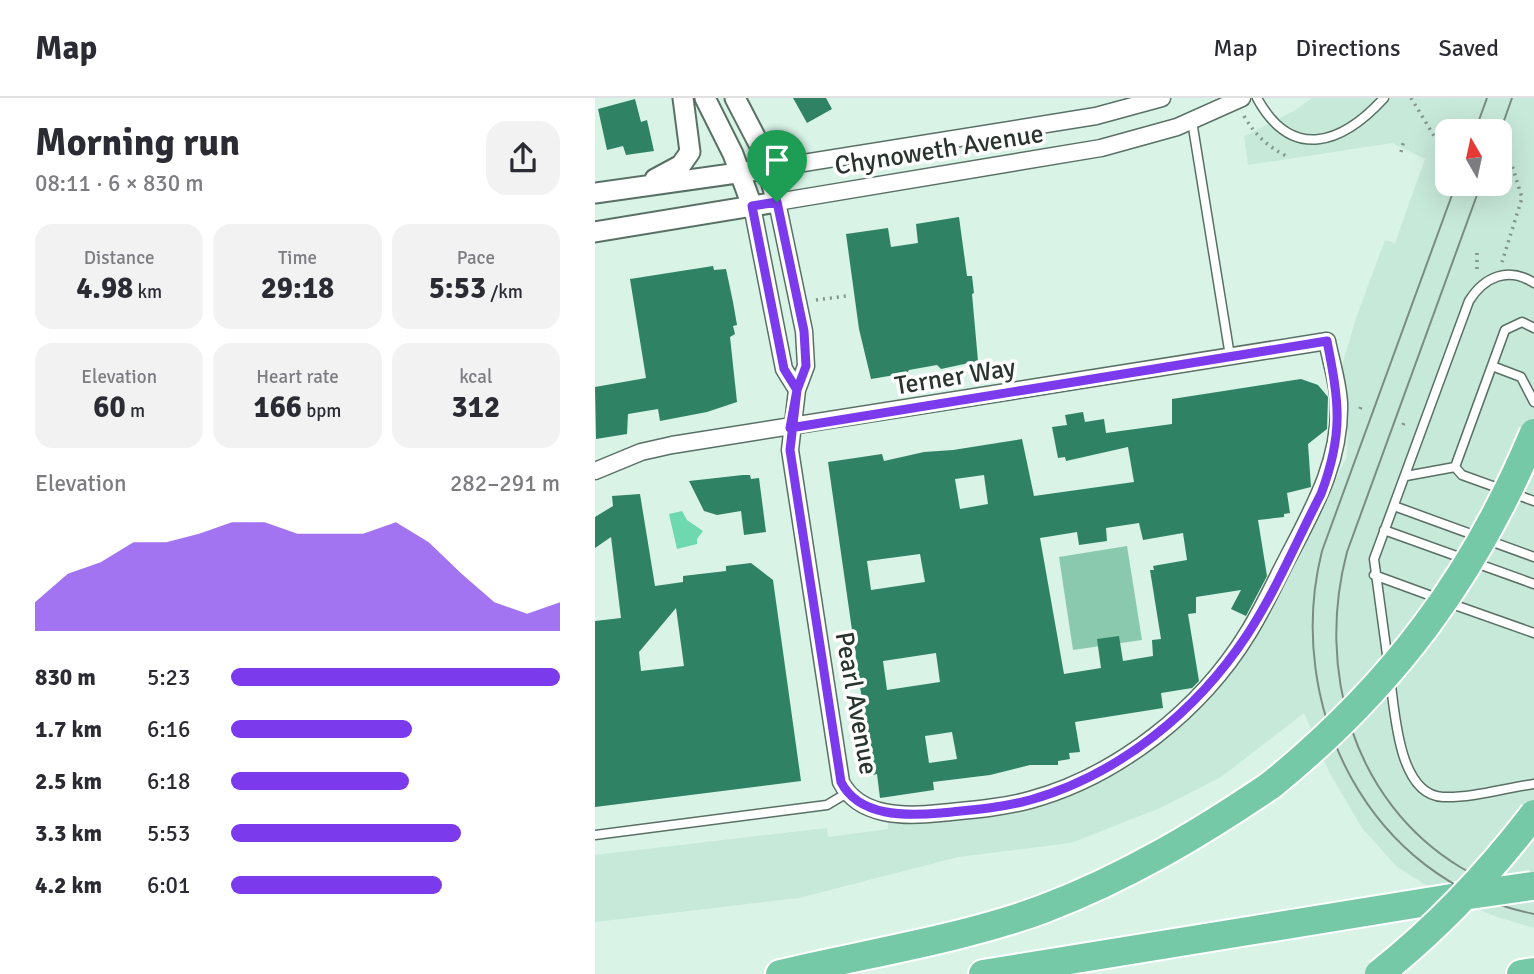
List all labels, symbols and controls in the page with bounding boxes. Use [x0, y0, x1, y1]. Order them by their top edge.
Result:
text: Map [35, 28, 97, 69]
text: Map [1213, 33, 1258, 63]
text: Directions [1296, 33, 1401, 63]
text: Saved [1439, 33, 1499, 63]
street label: Chynoweth Avenue [833, 118, 1046, 182]
text: Morning run [35, 119, 240, 166]
north arrow [1435, 119, 1512, 196]
map controls [1435, 119, 1512, 196]
button: share [486, 121, 560, 195]
pin [747, 130, 807, 202]
icon: arrive [758, 141, 796, 179]
text: 08:11 · 6 × 830 m [35, 169, 204, 198]
text: Distance [84, 246, 155, 270]
text: Time [278, 246, 317, 270]
text: Pace [457, 246, 495, 270]
text: 4.98 [76, 270, 133, 307]
text: 29:18 [261, 270, 334, 307]
text: 5:53 [429, 270, 486, 307]
text: km [133, 280, 162, 304]
text: /km [486, 280, 523, 304]
street label: Terner Way [892, 352, 1018, 402]
text: Elevation [81, 365, 157, 389]
text: Heart rate [256, 365, 339, 389]
text: kcal [459, 365, 492, 389]
text: 60 [93, 389, 126, 426]
text: 166 [253, 389, 302, 426]
text: 312 [452, 389, 500, 426]
text: m [126, 399, 145, 423]
text: bpm [302, 399, 342, 423]
text: Elevation [35, 469, 127, 498]
text: 282–291 m [450, 469, 560, 498]
street label: Pearl Avenue [828, 629, 884, 777]
text: 830 m [35, 663, 96, 692]
text: 5:23 [147, 663, 190, 692]
text: 1.7 km [35, 715, 102, 744]
text: 6:16 [147, 715, 190, 744]
text: 2.5 km [35, 767, 102, 796]
text: 6:18 [147, 767, 190, 796]
text: 3.3 km [35, 819, 102, 848]
text: 5:53 [147, 819, 190, 848]
text: 4.2 km [35, 871, 102, 900]
text: 6:01 [147, 871, 190, 900]

